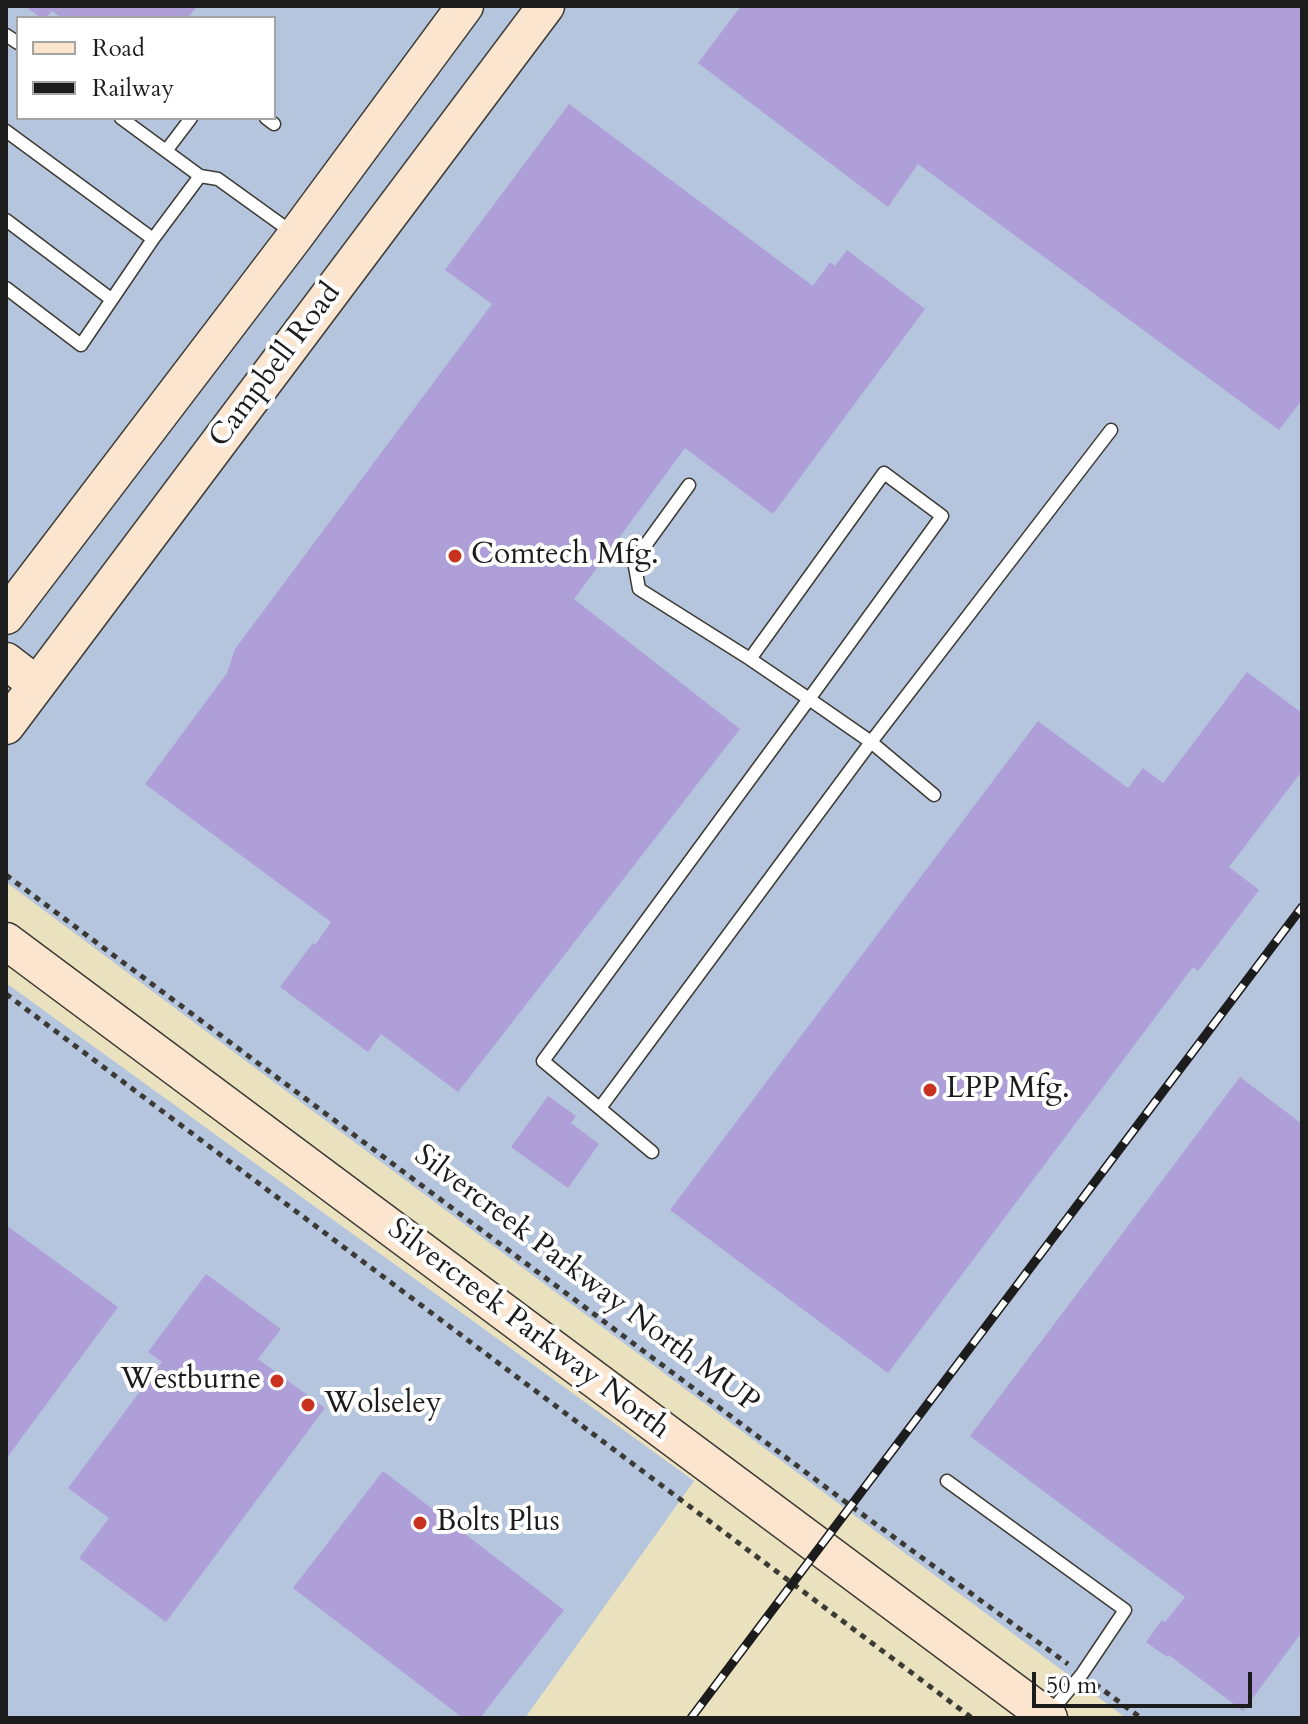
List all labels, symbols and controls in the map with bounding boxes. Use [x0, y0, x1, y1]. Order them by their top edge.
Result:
legend [16, 16, 276, 120]
text: Road [92, 32, 145, 65]
text: Railway [92, 72, 174, 105]
street label: Campbell Road [203, 277, 349, 455]
place label: Comtech Mfg. [471, 538, 659, 574]
marker: Comtech Mfg. [446, 547, 464, 565]
place label: LPP Mfg. [946, 1072, 1070, 1108]
marker: LPP Mfg. [921, 1081, 939, 1099]
street label: Silvercreek Parkway North MUP [406, 1138, 766, 1422]
street label: Silvercreek Parkway North [380, 1212, 676, 1448]
place label: Westburne [121, 1363, 261, 1399]
marker: Westburne [268, 1372, 286, 1390]
place label: Wolseley [324, 1387, 442, 1423]
marker: Wolseley [299, 1396, 317, 1414]
place label: Bolts Plus [436, 1505, 560, 1541]
marker: Bolts Plus [411, 1514, 429, 1532]
scale bar [1036, 1656, 1256, 1706]
text: 50 m [1046, 1669, 1097, 1702]

